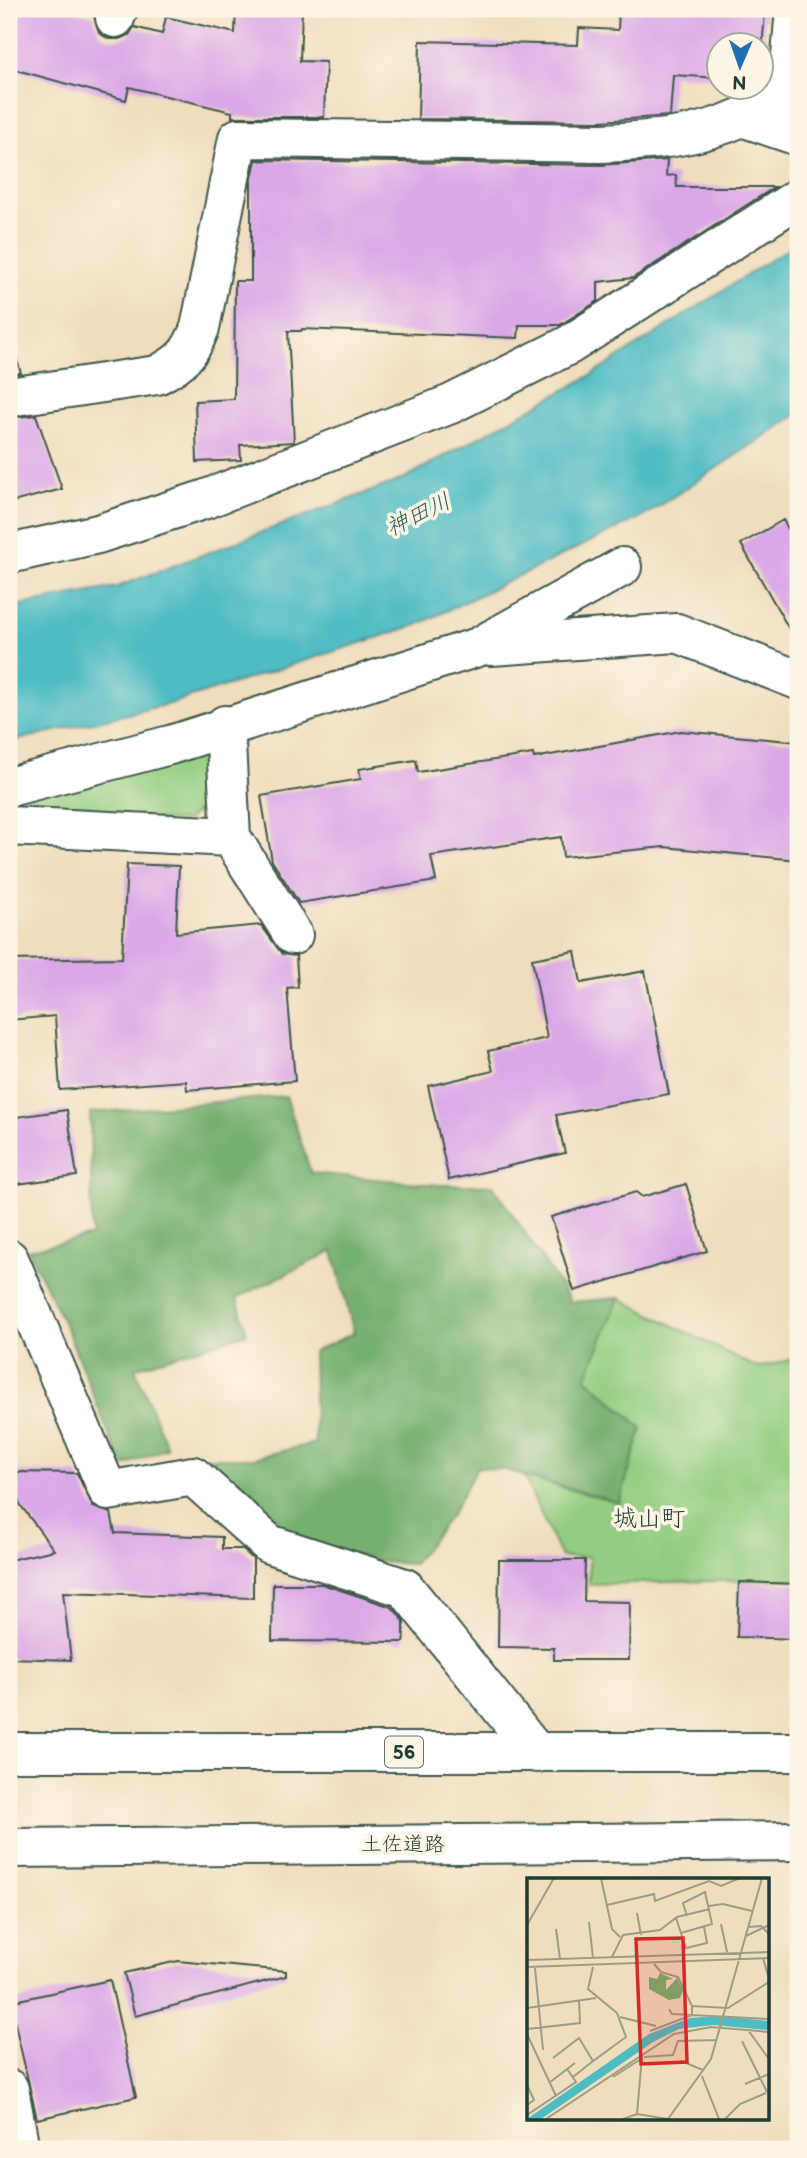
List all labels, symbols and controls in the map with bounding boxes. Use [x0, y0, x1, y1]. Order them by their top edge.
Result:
north arrow [706, 32, 776, 102]
text: N [732, 70, 747, 93]
water label: 神田川 [381, 487, 456, 543]
district label: 城山町 [613, 1504, 685, 1533]
road number: 56 [385, 1736, 423, 1768]
street label: 土佐道路 [361, 1832, 445, 1857]
inset map [527, 1878, 768, 2120]

